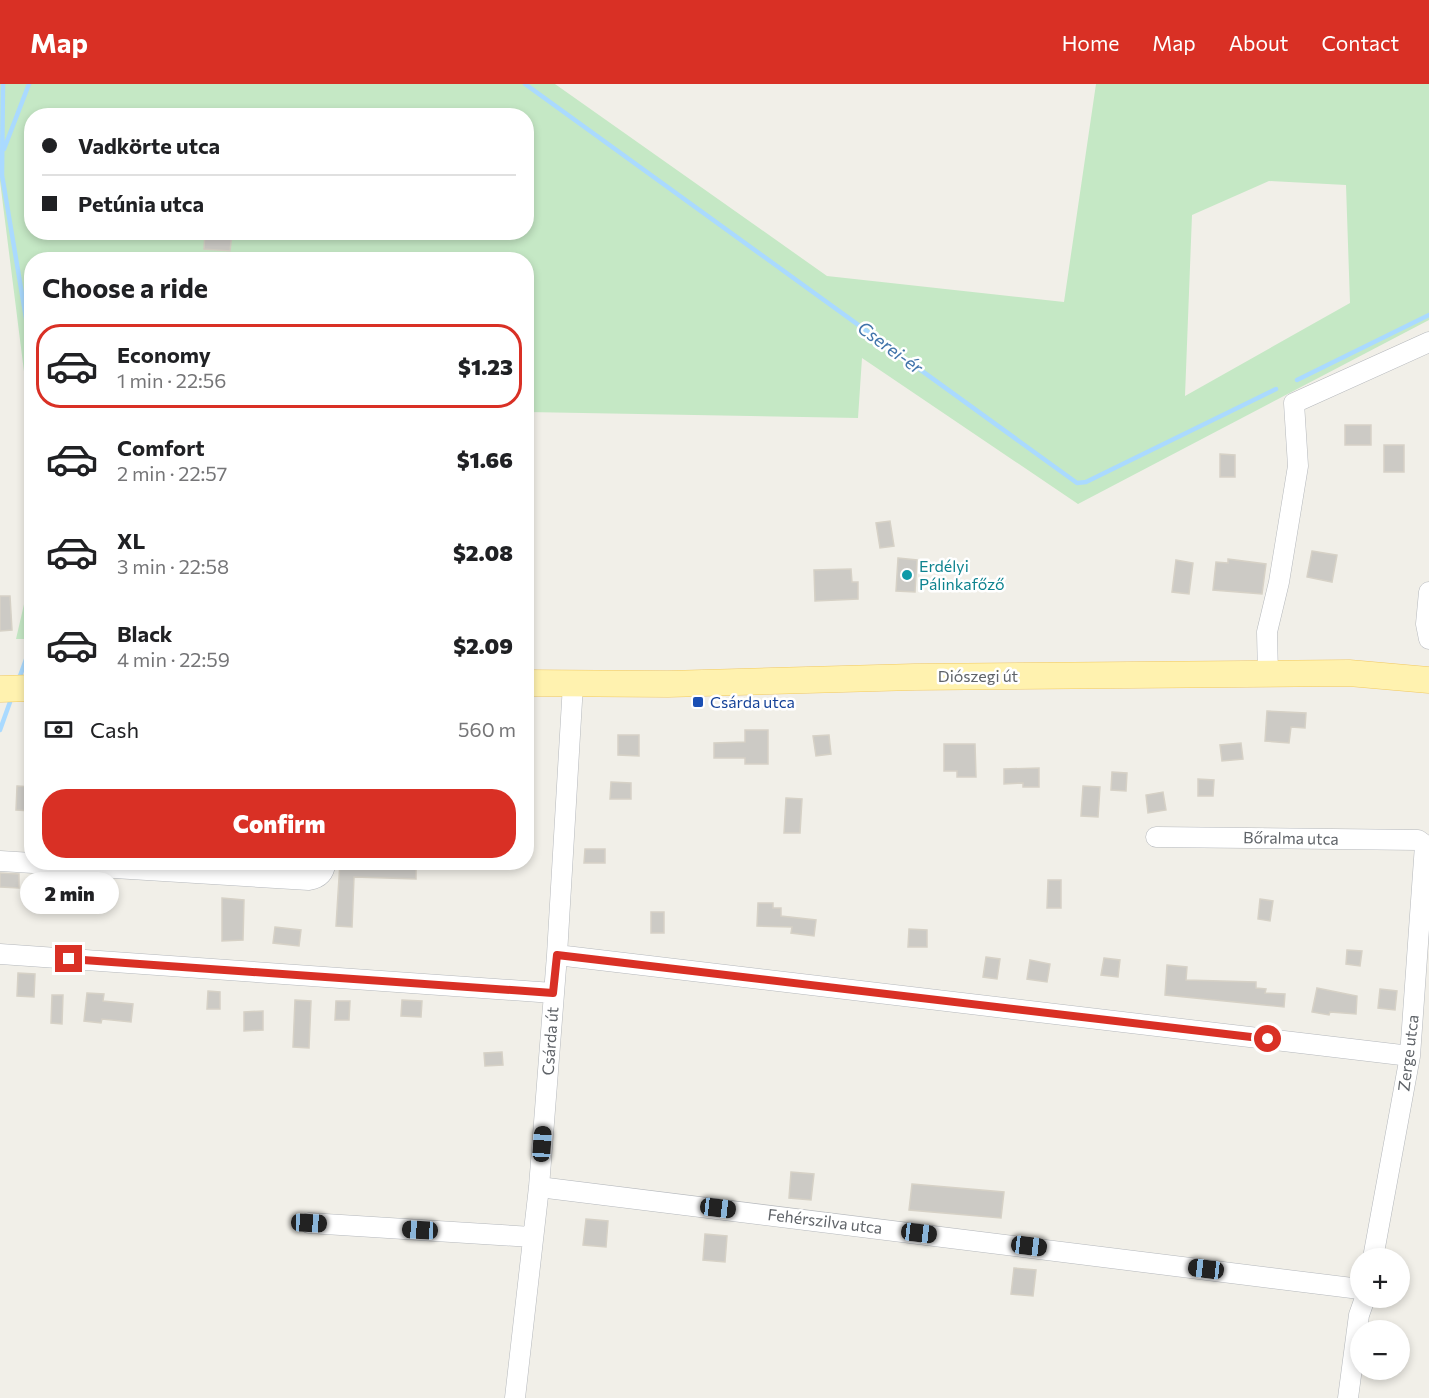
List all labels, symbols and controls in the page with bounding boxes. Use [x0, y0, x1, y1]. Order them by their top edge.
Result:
text: Map [30, 25, 88, 59]
text: Home [1062, 30, 1119, 55]
text: Map [1152, 30, 1196, 55]
text: About [1229, 30, 1288, 55]
text: Contact [1321, 30, 1399, 55]
text: Vadkörte utca [78, 132, 220, 159]
text: Petúnia utca [78, 190, 204, 217]
text: Choose a ride [42, 271, 208, 304]
water label: Cserei-ér [854, 316, 928, 379]
icon: car [45, 339, 99, 393]
text: Economy [117, 341, 211, 368]
text: $1.23 [458, 353, 513, 380]
text: 1 min · 22:56 [117, 368, 226, 392]
icon: car [45, 432, 99, 486]
text: Comfort [117, 434, 205, 461]
text: $1.66 [457, 446, 513, 473]
text: 2 min · 22:57 [117, 461, 227, 485]
icon: car [45, 525, 99, 579]
text: XL [117, 527, 145, 554]
text: $2.08 [453, 539, 513, 566]
text: 3 min · 22:58 [117, 554, 229, 578]
place label: Erdélyi Pálinkafőző [919, 556, 1005, 593]
marker: Erdélyi Pálinkafőző [900, 568, 914, 582]
icon: car [45, 618, 99, 672]
text: Black [117, 620, 172, 647]
text: $2.09 [453, 632, 513, 659]
text: 4 min · 22:59 [117, 647, 230, 671]
street label: Diószegi út [938, 666, 1019, 685]
place label: Csárda utca [710, 692, 795, 711]
marker: Csárda utca [691, 695, 705, 709]
icon: cash [42, 713, 75, 746]
text: Cash [90, 716, 139, 743]
text: 560 m [458, 717, 516, 741]
button: Confirm [42, 789, 516, 858]
street label: Bőralma utca [1243, 827, 1339, 848]
callout: 2 min [20, 872, 118, 914]
text: 2 min [44, 881, 95, 905]
route end [55, 945, 82, 972]
street label: Csárda út [538, 1006, 561, 1076]
street label: Zerge utca [1393, 1013, 1422, 1092]
route start [1254, 1025, 1281, 1052]
car [532, 1125, 552, 1163]
car [699, 1197, 737, 1219]
street label: Fehérszilva utca [767, 1204, 884, 1237]
car [291, 1213, 327, 1233]
car [402, 1220, 438, 1240]
car [900, 1222, 938, 1244]
car [1010, 1235, 1048, 1257]
map controls [1350, 1248, 1410, 1380]
button: + [1350, 1248, 1410, 1308]
car [1187, 1258, 1225, 1280]
button: − [1350, 1320, 1410, 1380]

